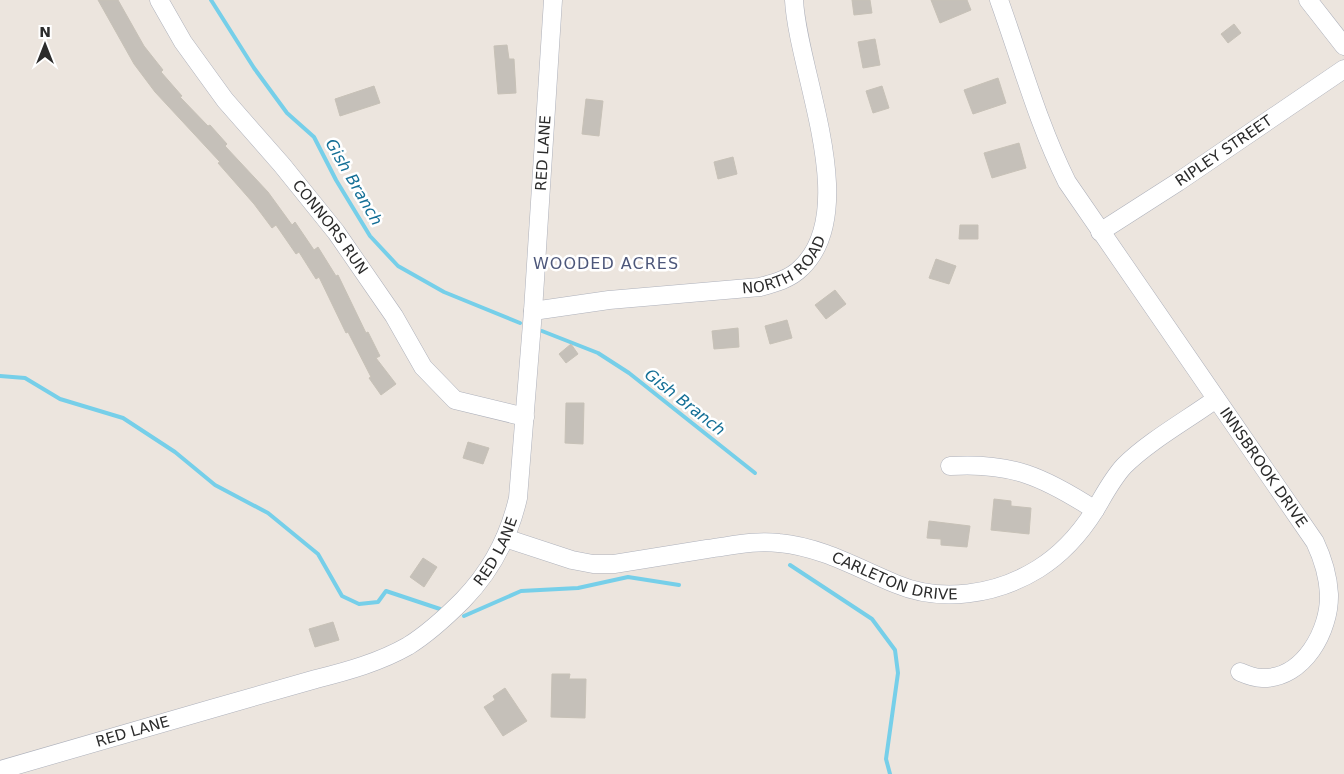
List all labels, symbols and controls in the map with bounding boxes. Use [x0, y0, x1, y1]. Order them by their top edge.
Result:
north arrow [20, 20, 70, 70]
text: N [39, 24, 51, 40]
street label: RIPLEY STREET [1172, 111, 1276, 190]
street label: RED LANE [532, 115, 555, 191]
water label: Gish Branch [322, 135, 386, 229]
street label: CONNORS RUN [289, 176, 372, 278]
street label: NORTH ROAD [741, 233, 829, 298]
district label: WOODED ACRES [533, 254, 679, 273]
water label: Gish Branch [641, 365, 729, 439]
street label: INNSBROOK DRIVE [1216, 404, 1311, 531]
street label: RED LANE [470, 514, 521, 589]
street label: CARLETON DRIVE [829, 548, 958, 604]
street label: RED LANE [94, 712, 171, 751]

